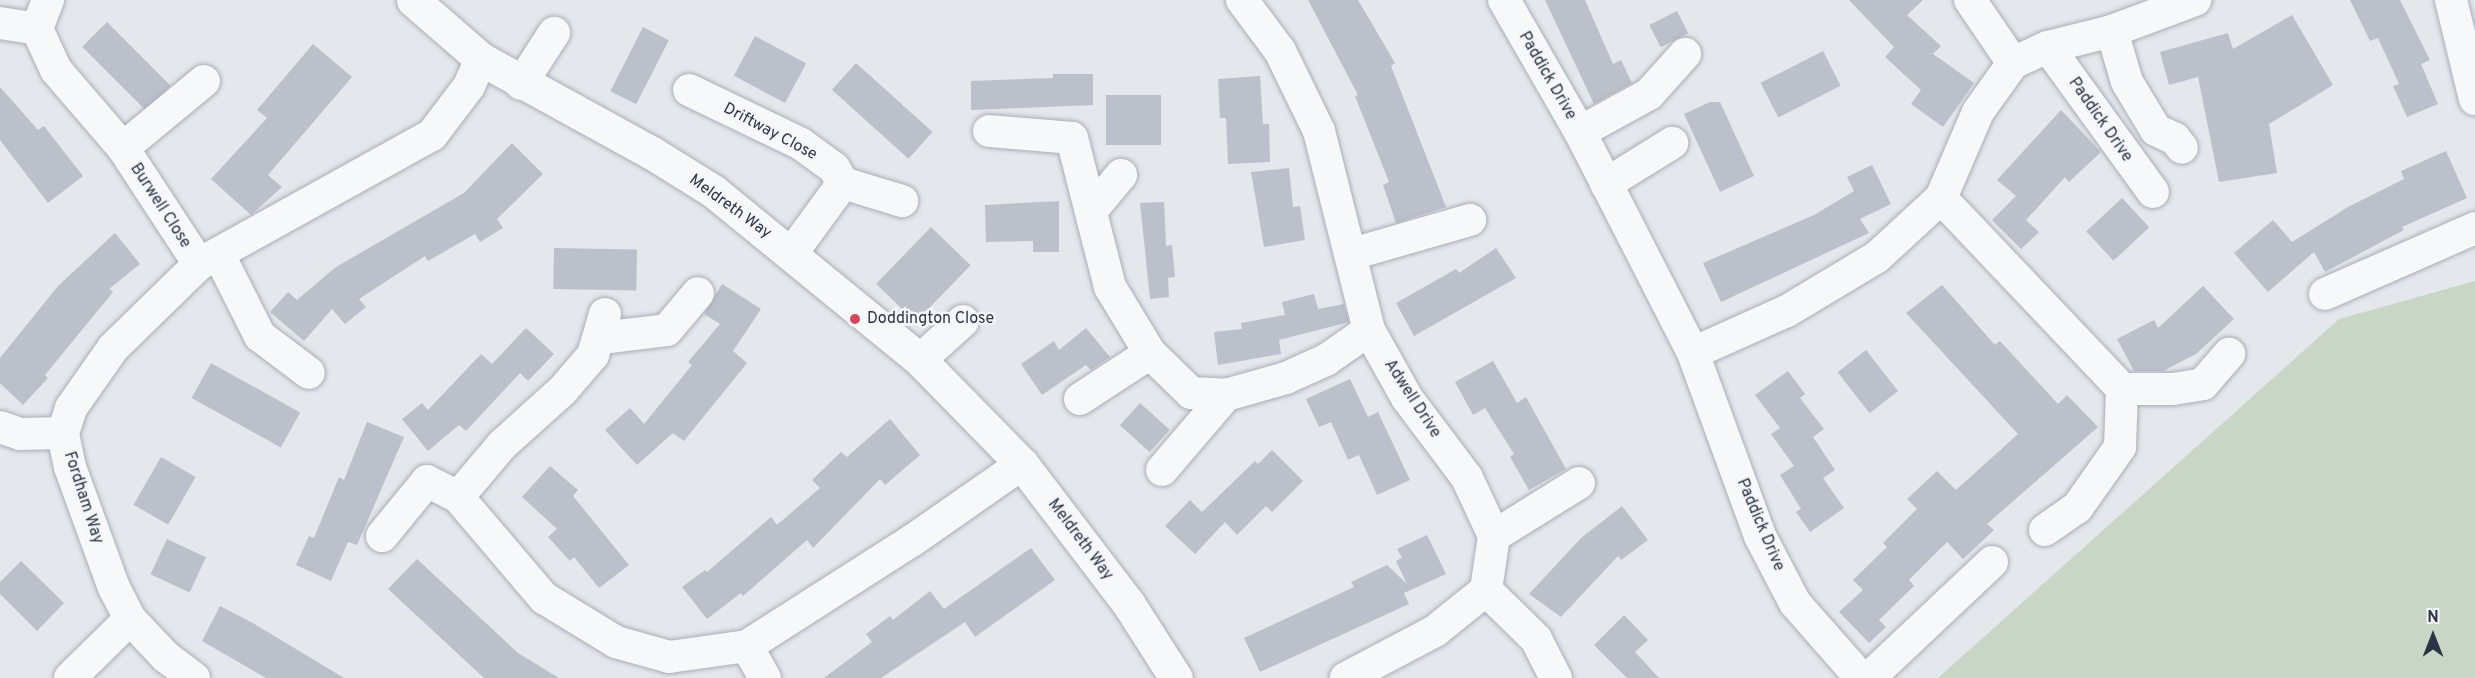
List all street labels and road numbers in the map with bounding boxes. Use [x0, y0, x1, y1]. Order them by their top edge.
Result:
street label: Paddick Drive [1514, 28, 1580, 124]
street label: Paddick Drive [2064, 74, 2136, 166]
street label: Driftway Close [720, 99, 820, 165]
street label: Burwell Close [125, 160, 195, 252]
street label: Meldreth Way [685, 171, 775, 243]
street label: Adwell Drive [1380, 356, 1444, 442]
street label: Fordham Way [59, 449, 107, 547]
street label: Paddick Drive [1732, 476, 1788, 574]
street label: Meldreth Way [1043, 495, 1117, 585]

